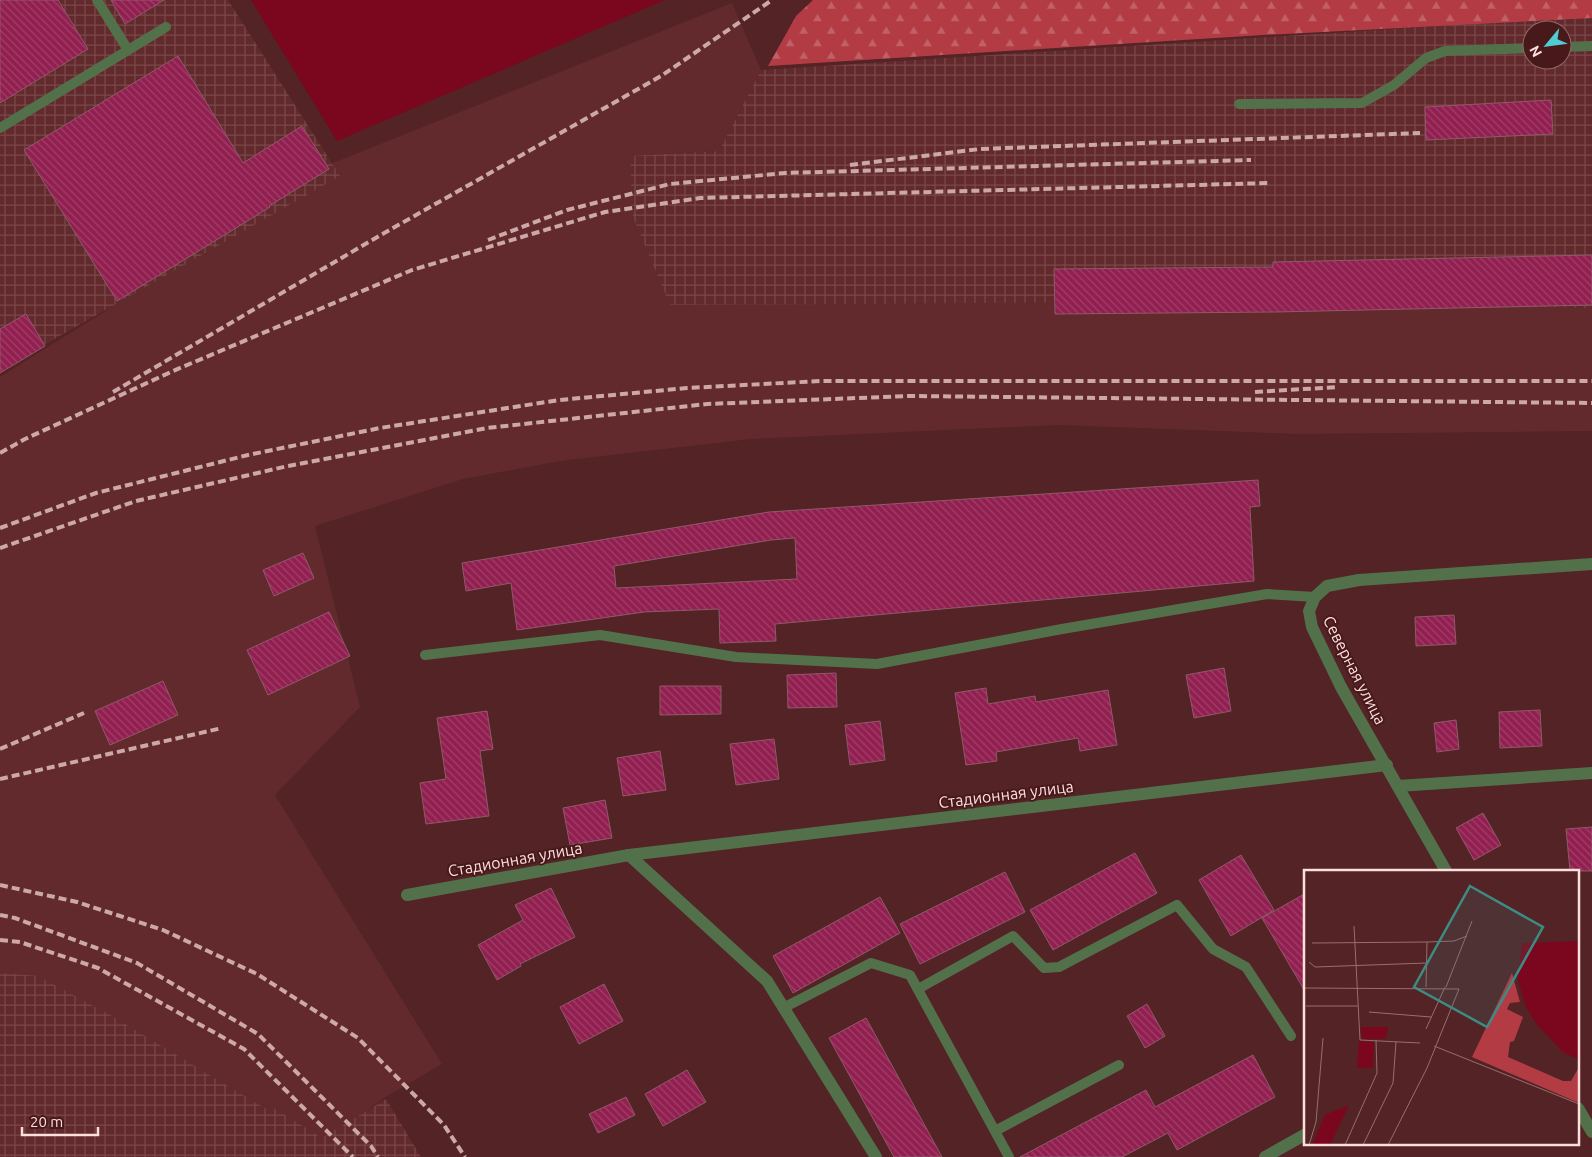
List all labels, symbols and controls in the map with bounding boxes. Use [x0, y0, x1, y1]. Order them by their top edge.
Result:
north arrow [1522, 20, 1572, 70]
text: N [1526, 43, 1545, 60]
street label: Северная улица [1320, 613, 1390, 727]
street label: Стадионная улица [937, 777, 1075, 811]
street label: Стадионная улица [446, 838, 584, 880]
inset map [1304, 870, 1580, 1144]
scale bar [22, 1104, 99, 1136]
text: 20 m [30, 1113, 63, 1130]

